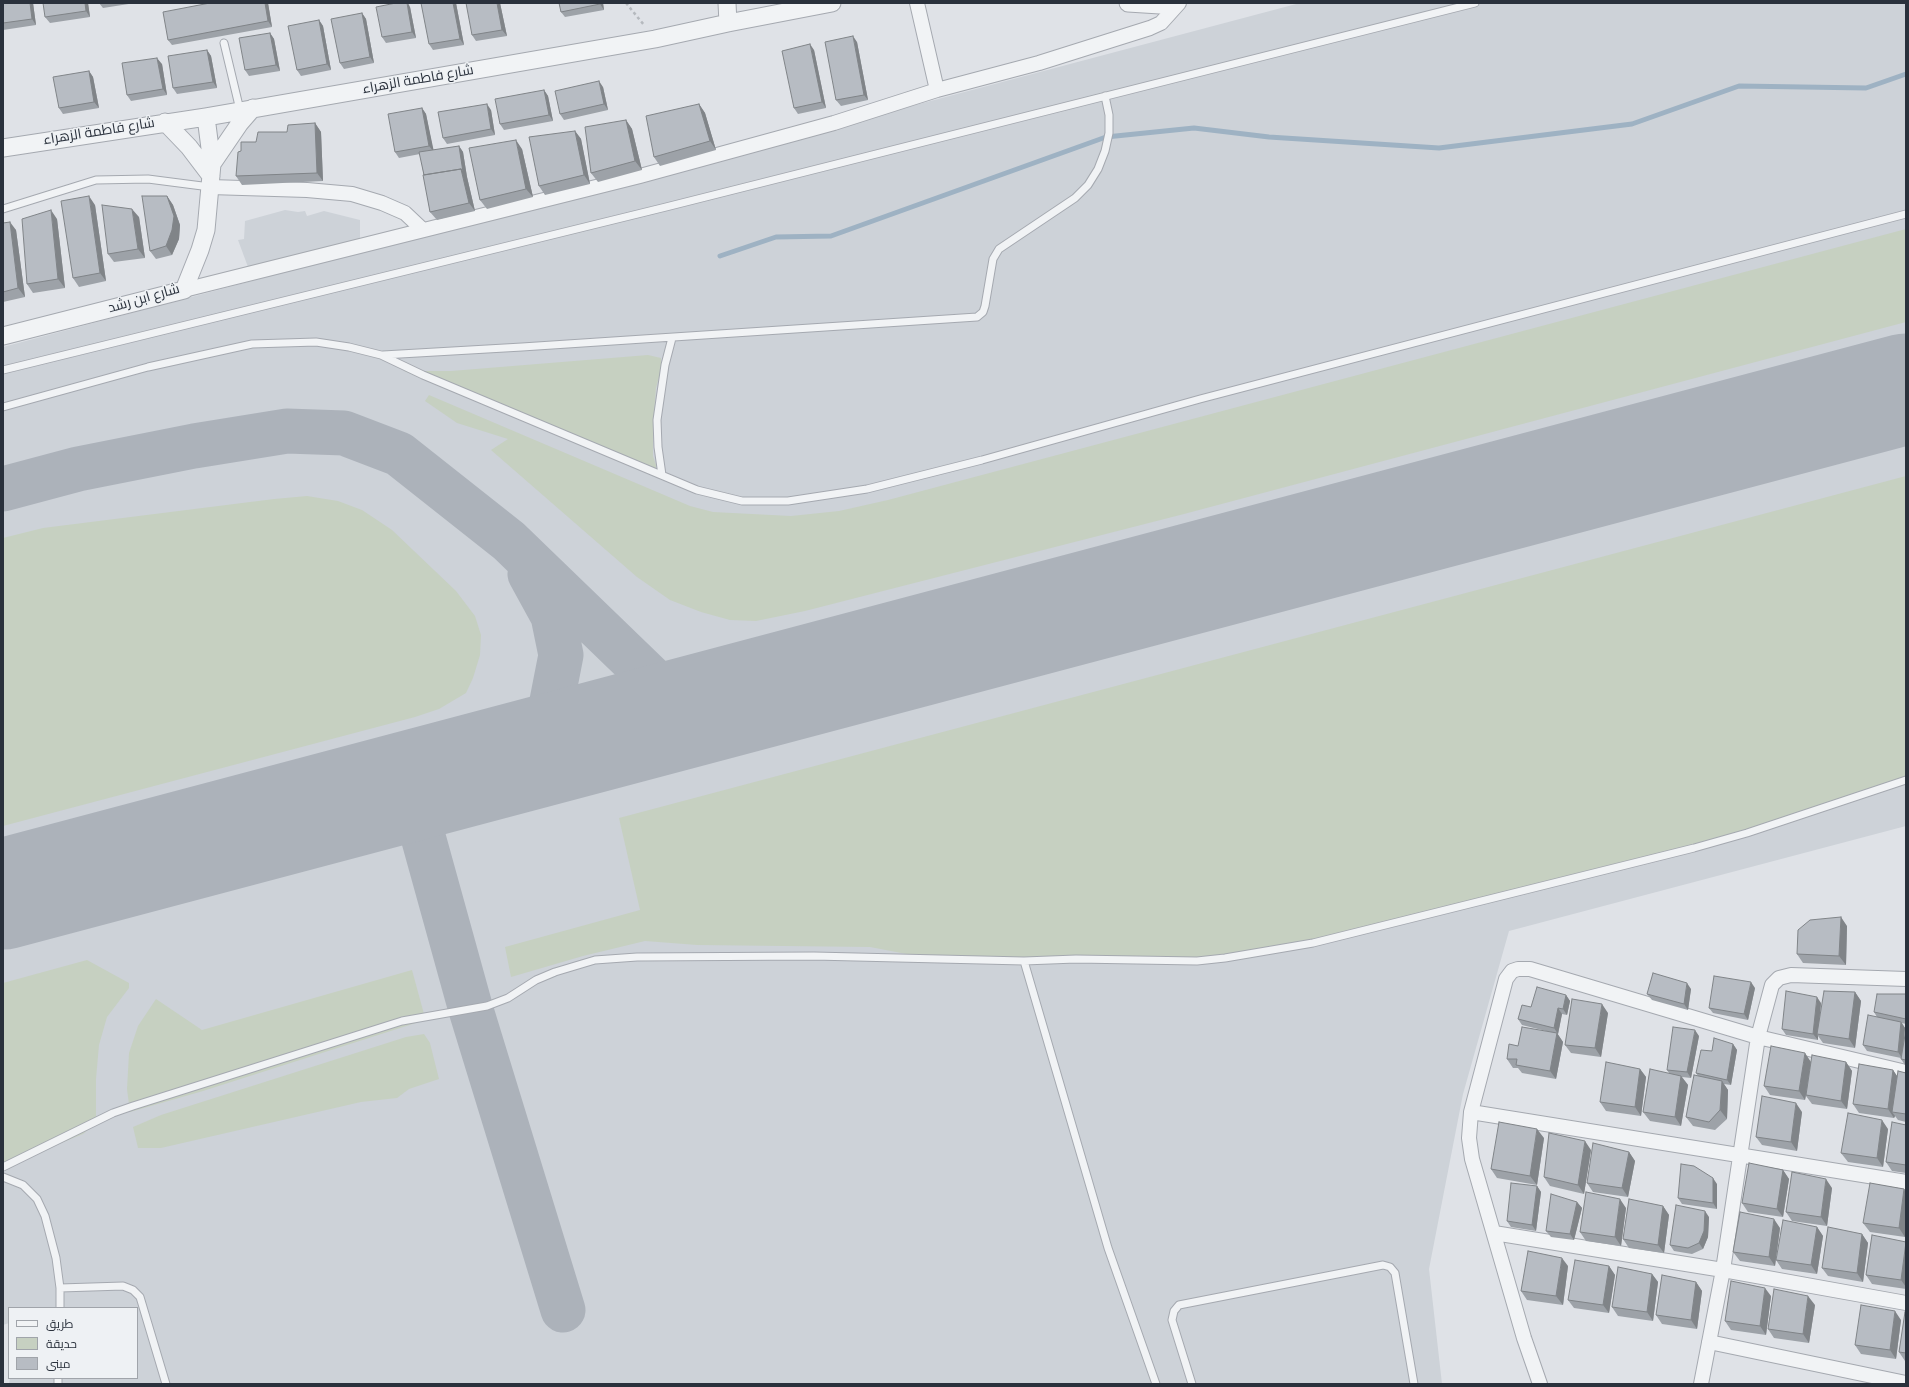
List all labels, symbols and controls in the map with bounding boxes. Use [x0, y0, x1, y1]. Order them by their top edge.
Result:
street label: شارع فاطمة الزهراء [361, 62, 475, 98]
street label: شارع فاطمة الزهراء [42, 115, 156, 149]
street label: شارع ابن رشد [106, 281, 182, 317]
legend [8, 1307, 138, 1379]
text: طريق [46, 1317, 73, 1331]
text: حديقة [46, 1337, 77, 1351]
text: مبنى [46, 1357, 71, 1371]

